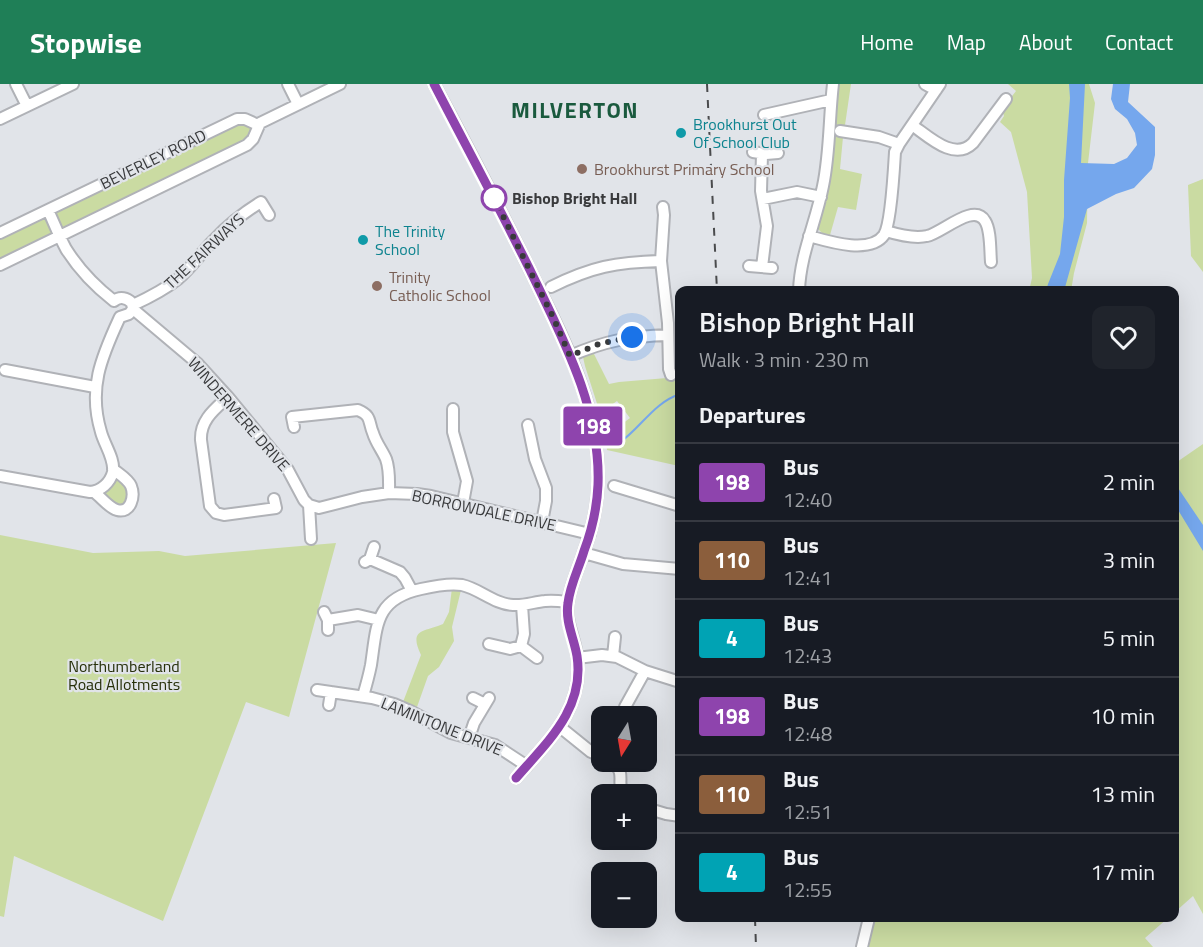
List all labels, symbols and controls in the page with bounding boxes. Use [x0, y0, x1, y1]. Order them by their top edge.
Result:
text: Stopwise [30, 21, 142, 64]
text: Home [860, 26, 914, 58]
text: Map [947, 26, 986, 58]
text: About [1019, 26, 1072, 58]
text: Contact [1105, 26, 1173, 58]
district label: MILVERTON [511, 93, 639, 127]
place label: Brookhurst Out Of School Club [693, 112, 797, 154]
street label: BEVERLEY ROAD [96, 123, 210, 195]
marker: Brookhurst Out Of School Club [674, 126, 688, 140]
place label: Brookhurst Primary School [594, 157, 775, 181]
marker: Brookhurst Primary School [575, 162, 589, 176]
marker: Bishop Bright Hall [481, 185, 507, 211]
place label: Bishop Bright Hall [512, 186, 637, 210]
street label: THE FAIRWAYS [158, 207, 250, 295]
place label: The Trinity School [375, 219, 445, 261]
marker: The Trinity School [356, 233, 370, 247]
place label: Trinity Catholic School [389, 265, 491, 307]
marker: Trinity Catholic School [370, 279, 384, 293]
text: Bishop Bright Hall [699, 300, 915, 343]
button: heart [1092, 306, 1155, 369]
your location [617, 322, 647, 352]
text: Walk · 3 min · 230 m [699, 344, 869, 375]
street label: WINDERMERE DRIVE [182, 352, 296, 477]
text: Departures [699, 398, 806, 432]
line badge: 198 [558, 406, 628, 446]
text: 198 [575, 410, 611, 442]
text: Bus [783, 450, 819, 484]
text: 2 min [1103, 465, 1155, 499]
text: 198 [714, 466, 750, 498]
street label: BORROWDALE DRIVE [410, 483, 558, 537]
text: 12:40 [783, 484, 832, 515]
text: Bus [783, 528, 819, 562]
text: 3 min [1103, 543, 1155, 577]
text: 110 [714, 544, 750, 576]
text: 12:41 [783, 562, 832, 593]
text: Bus [783, 606, 819, 640]
text: 5 min [1103, 621, 1155, 655]
text: 4 [726, 622, 738, 654]
text: 12:43 [783, 640, 832, 671]
park label: Northumberland Road Allotments [68, 654, 180, 696]
text: Bus [783, 684, 819, 718]
street label: LAMINTONE DRIVE [377, 691, 507, 761]
text: 10 min [1090, 699, 1155, 733]
text: 198 [714, 700, 750, 732]
north arrow [591, 706, 657, 772]
map controls [591, 706, 657, 928]
text: 12:48 [783, 718, 832, 749]
text: Bus [783, 762, 819, 796]
text: 13 min [1090, 777, 1155, 811]
text: 110 [714, 778, 750, 810]
button: + [591, 784, 657, 850]
text: 12:51 [783, 796, 832, 827]
text: Bus [783, 840, 819, 874]
text: 17 min [1090, 855, 1155, 889]
text: 4 [726, 856, 738, 888]
button: − [591, 862, 657, 928]
text: 12:55 [783, 874, 832, 905]

